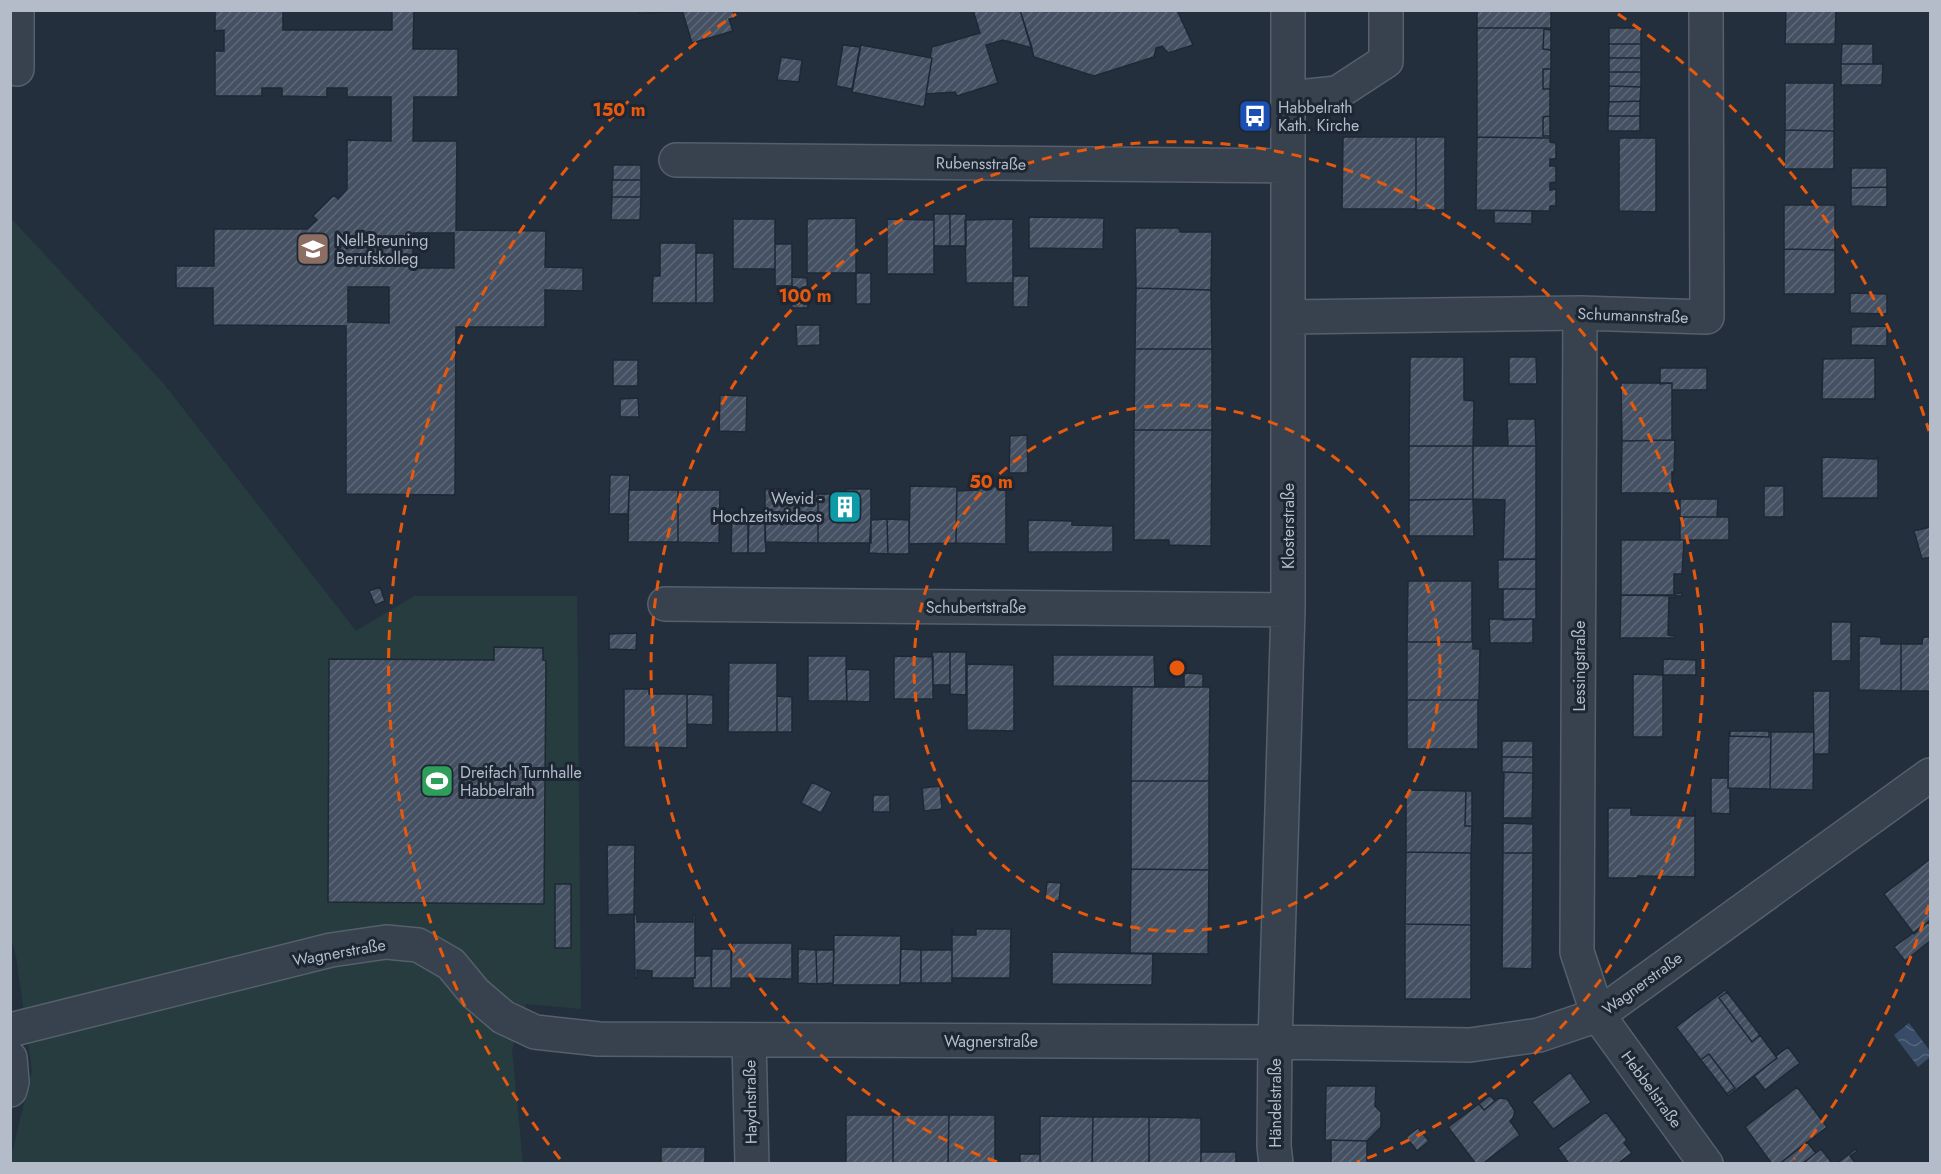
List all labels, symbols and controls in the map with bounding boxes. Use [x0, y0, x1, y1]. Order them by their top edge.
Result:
place label: Habbelrath Kath. Kirche [1278, 96, 1359, 137]
text: 150 m [593, 97, 645, 123]
bus stop icon: Habbelrath Kath. Kirche [1237, 98, 1273, 134]
street label: Rubensstraße [936, 151, 1026, 176]
place label: Nell-Breuning Berufskolleg [336, 229, 428, 270]
school or university icon: Nell-Breuning Berufskolleg [295, 231, 331, 267]
text: 100 m [778, 283, 832, 309]
street label: Schumannstraße [1577, 302, 1689, 329]
text: 50 m [969, 469, 1013, 495]
street label: Klosterstraße [1277, 483, 1300, 569]
place label: Wevid - Hochzeitsvideos [712, 487, 823, 528]
building icon: Wevid - Hochzeitsvideos [827, 489, 863, 525]
street label: Schubertstraße [926, 596, 1026, 619]
street label: Lessingstraße [1568, 621, 1591, 711]
centre of rings [1167, 658, 1187, 678]
place label: Dreifach Turnhalle Habbelrath [460, 761, 582, 802]
sports icon: Dreifach Turnhalle Habbelrath [419, 763, 455, 799]
street label: Wagnerstraße [291, 933, 387, 972]
street label: Wagnerstraße [1598, 946, 1687, 1020]
street label: Wagnerstraße [944, 1030, 1038, 1053]
street label: Hebbelstraße [1616, 1046, 1688, 1133]
street label: Händelstraße [1264, 1058, 1287, 1148]
street label: Haydnstraße [738, 1060, 763, 1144]

